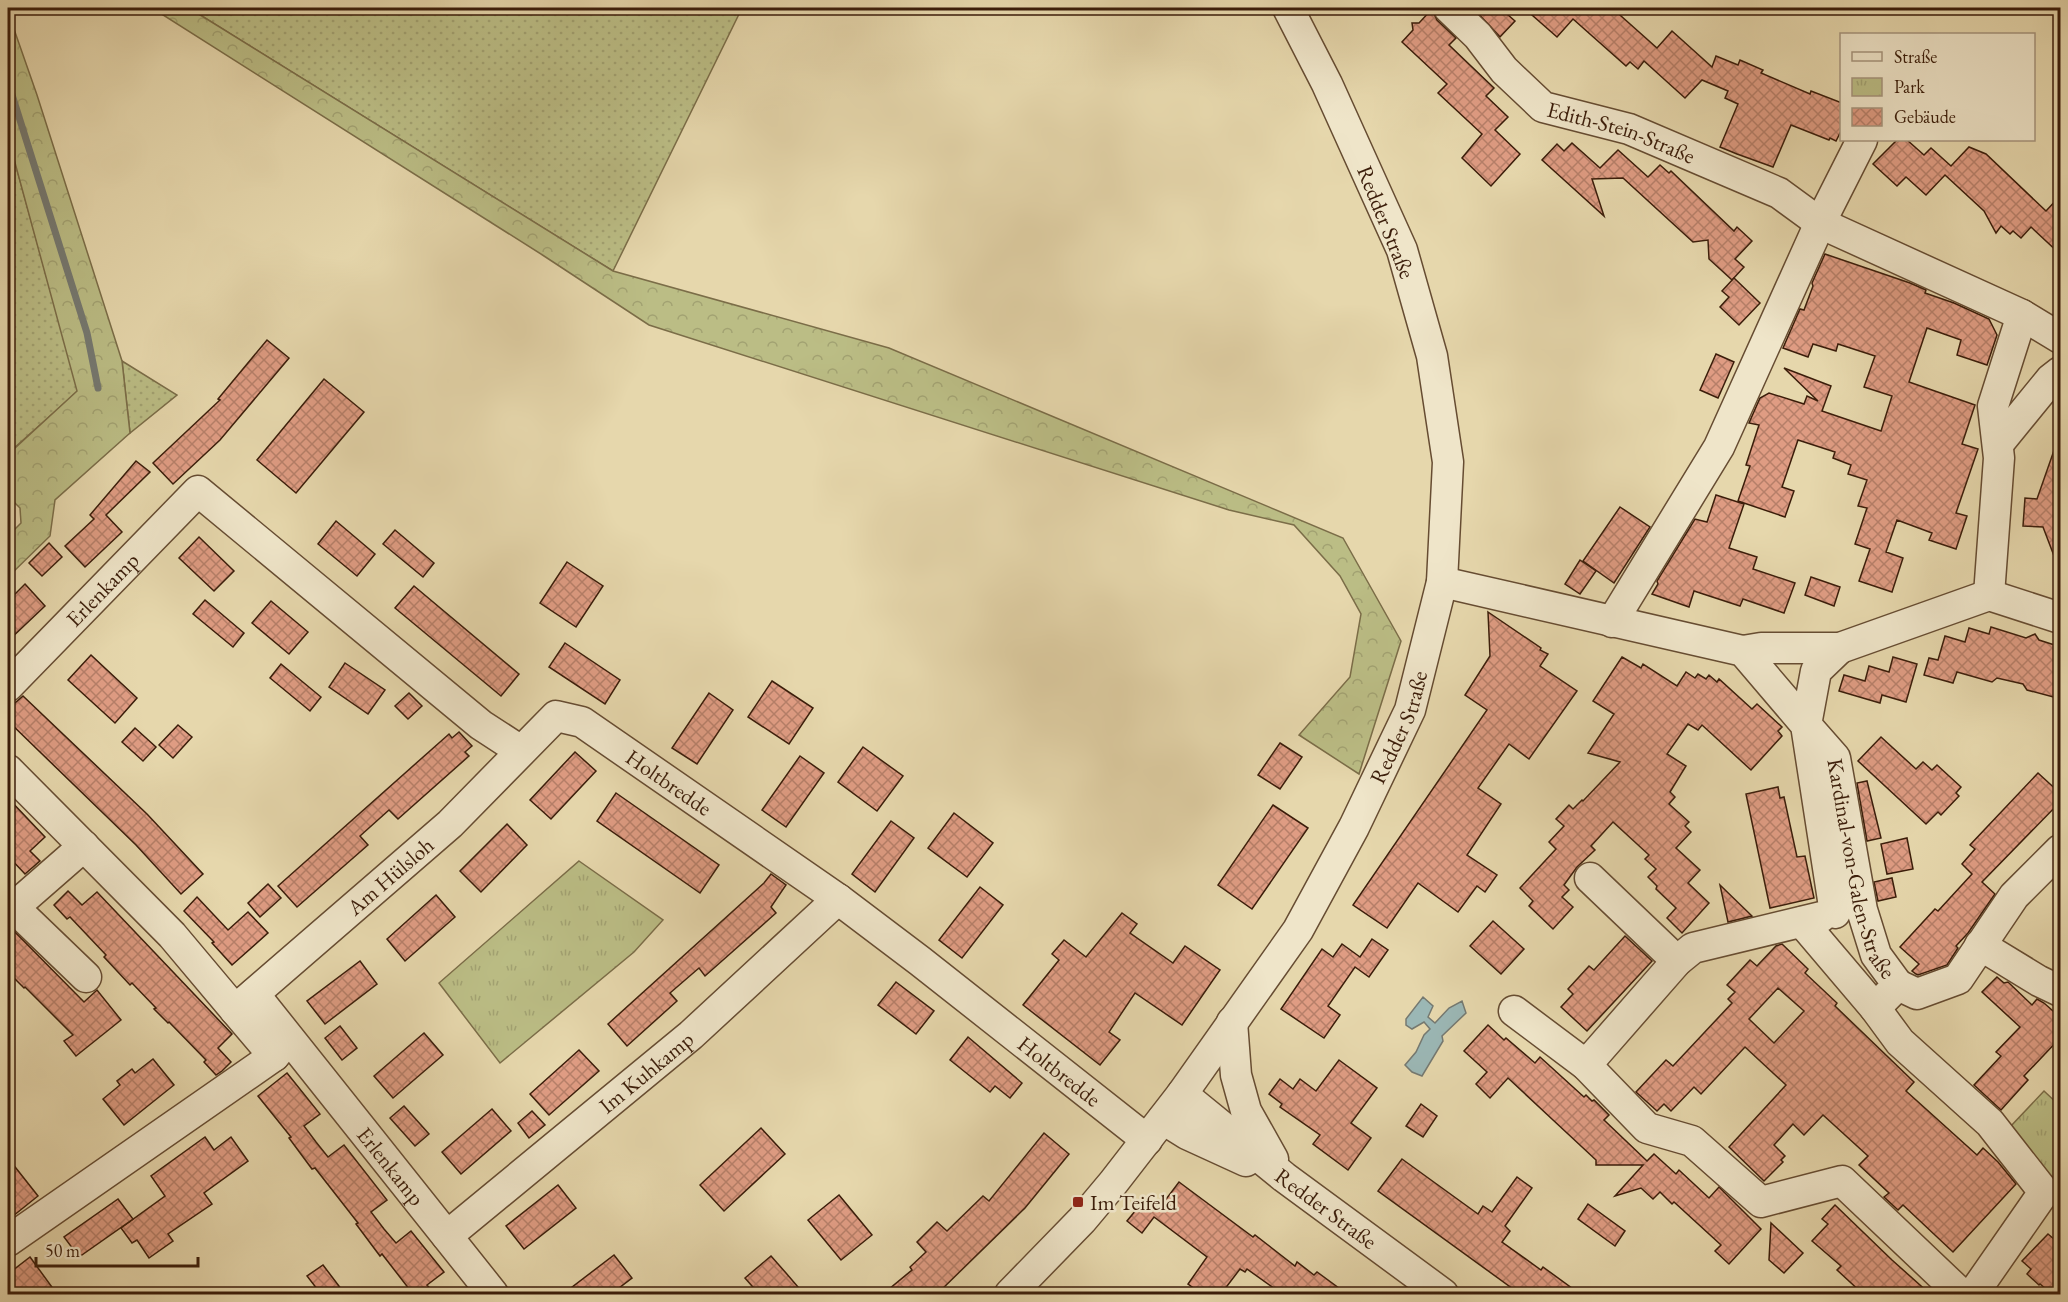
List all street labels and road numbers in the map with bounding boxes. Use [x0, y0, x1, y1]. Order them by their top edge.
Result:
street label: Edith-Stein-Straße [1544, 94, 1700, 170]
street label: Redder Straße [1350, 161, 1422, 283]
street label: Erlenkamp [59, 546, 145, 633]
street label: Redder Straße [1362, 667, 1434, 788]
street label: Holtbredde [620, 742, 718, 822]
street label: Kardinal-von-Galen-Straße [1821, 756, 1903, 985]
street label: Am Hülsloh [340, 830, 440, 922]
street label: Im Kuhkamp [593, 1024, 700, 1120]
street label: Holtbredde [1012, 1029, 1108, 1113]
street label: Erlenkamp [351, 1121, 431, 1211]
street label: Redder Straße [1269, 1161, 1383, 1256]

